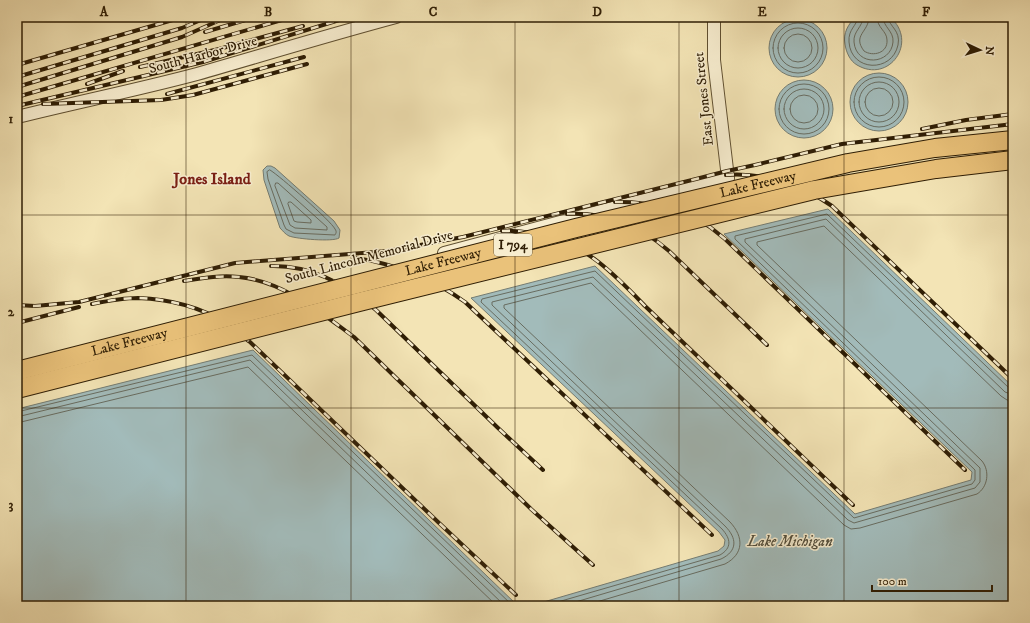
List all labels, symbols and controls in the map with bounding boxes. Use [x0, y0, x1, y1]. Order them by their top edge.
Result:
text: A [99, 4, 109, 20]
text: B [264, 4, 272, 20]
text: C [429, 4, 438, 20]
text: D [592, 4, 602, 20]
text: E [757, 4, 767, 20]
text: F [922, 4, 931, 20]
north arrow [960, 30, 1000, 70]
street label: South Harbor Drive [147, 32, 259, 78]
text: N [982, 46, 996, 56]
street label: East Jones Street [690, 51, 718, 147]
text: 1 [9, 111, 14, 127]
street label: Lake Freeway [718, 167, 798, 202]
district label: Jones Island [171, 169, 252, 189]
street label: South Lincoln Memorial Drive [283, 226, 455, 288]
road number: I 794 [494, 234, 532, 256]
street label: Lake Freeway [403, 243, 484, 280]
text: 2 [8, 304, 15, 320]
street label: Lake Freeway [89, 324, 170, 361]
text: 3 [9, 497, 14, 513]
water label: Lake Michigan [746, 532, 833, 551]
scale bar [872, 567, 992, 593]
text: 100 m [878, 574, 907, 589]

